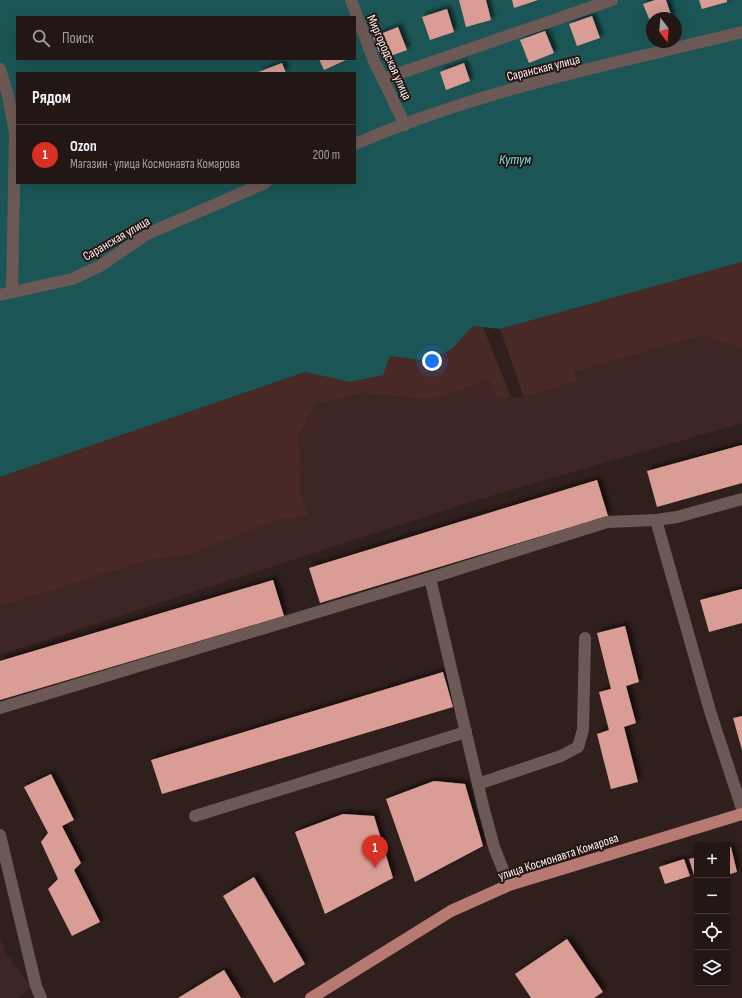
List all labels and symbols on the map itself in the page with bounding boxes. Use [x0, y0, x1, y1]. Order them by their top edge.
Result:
street label: Миргородская улица [363, 12, 415, 102]
north arrow [646, 12, 682, 48]
street label: Саранская улица [505, 51, 581, 85]
water label: Кутум [499, 151, 531, 168]
street label: Саранская улица [80, 213, 153, 265]
your location [422, 351, 442, 371]
street label: улица Космонавта Комарова [496, 830, 621, 884]
pin: 1 [362, 835, 388, 868]

